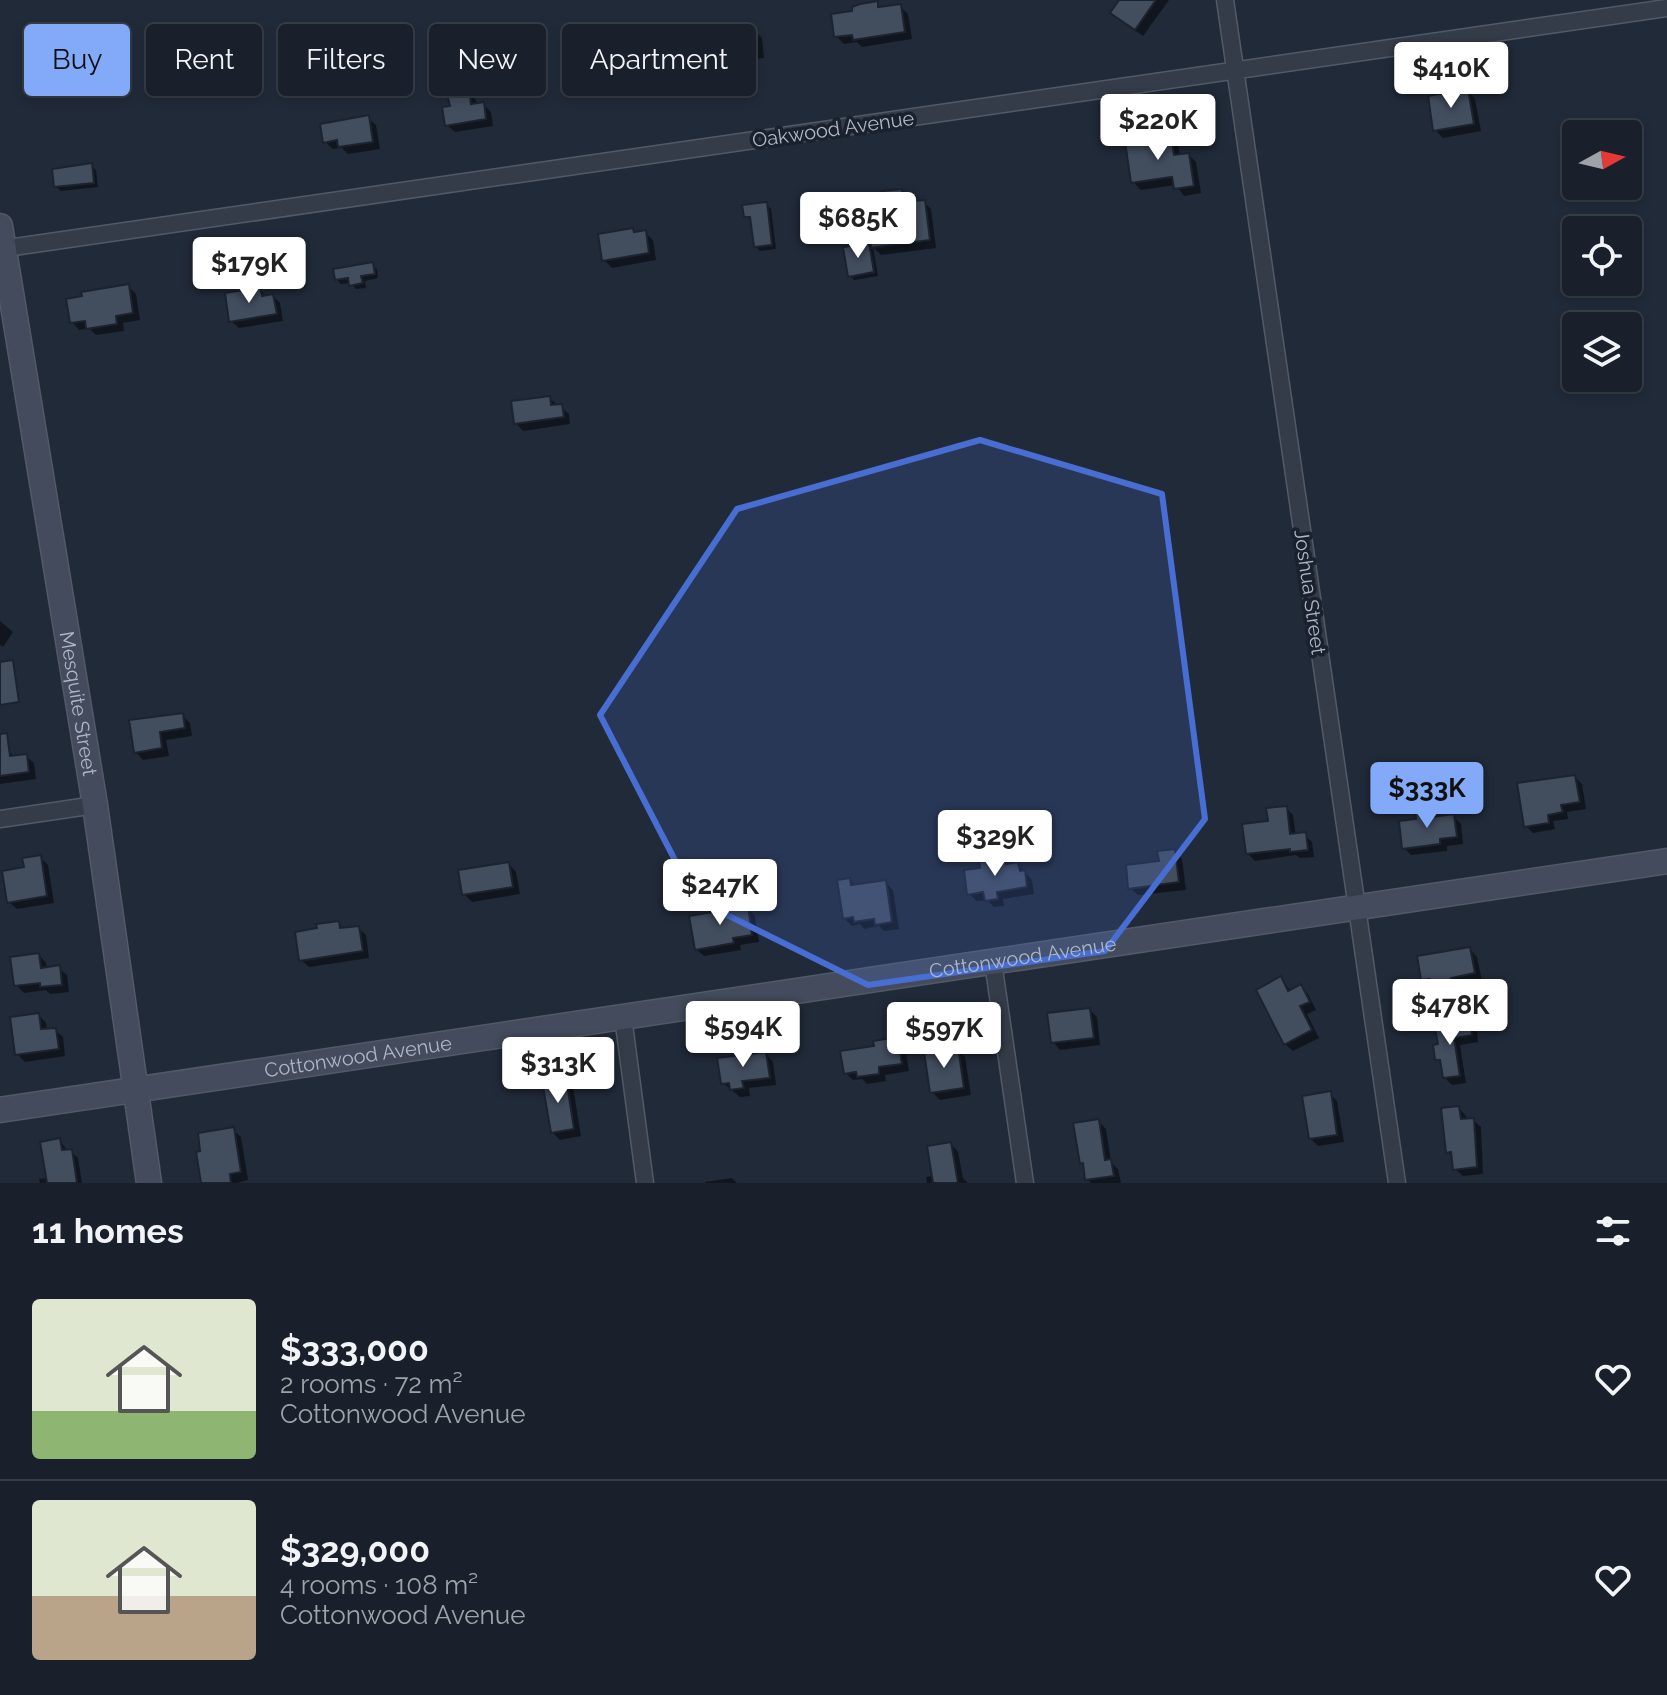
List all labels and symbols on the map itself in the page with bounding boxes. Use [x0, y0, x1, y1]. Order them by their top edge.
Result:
pin: $410K [1395, 42, 1507, 110]
pin: $220K [1102, 94, 1214, 162]
street label: Oakwood Avenue [750, 106, 916, 152]
north arrow [1562, 120, 1642, 200]
pin: $685K [802, 192, 914, 260]
pin: $179K [193, 237, 305, 305]
street label: Joshua Street [1289, 528, 1331, 656]
street label: Mesquite Street [55, 629, 102, 778]
pin: $333K [1371, 762, 1483, 830]
pin: $329K [939, 810, 1051, 878]
pin: $247K [664, 859, 776, 927]
street label: Cottonwood Avenue [927, 931, 1118, 983]
pin: $478K [1394, 979, 1506, 1047]
pin: $594K [687, 1001, 799, 1069]
pin: $597K [888, 1002, 1000, 1070]
street label: Cottonwood Avenue [263, 1031, 454, 1082]
pin: $313K [502, 1037, 614, 1105]

